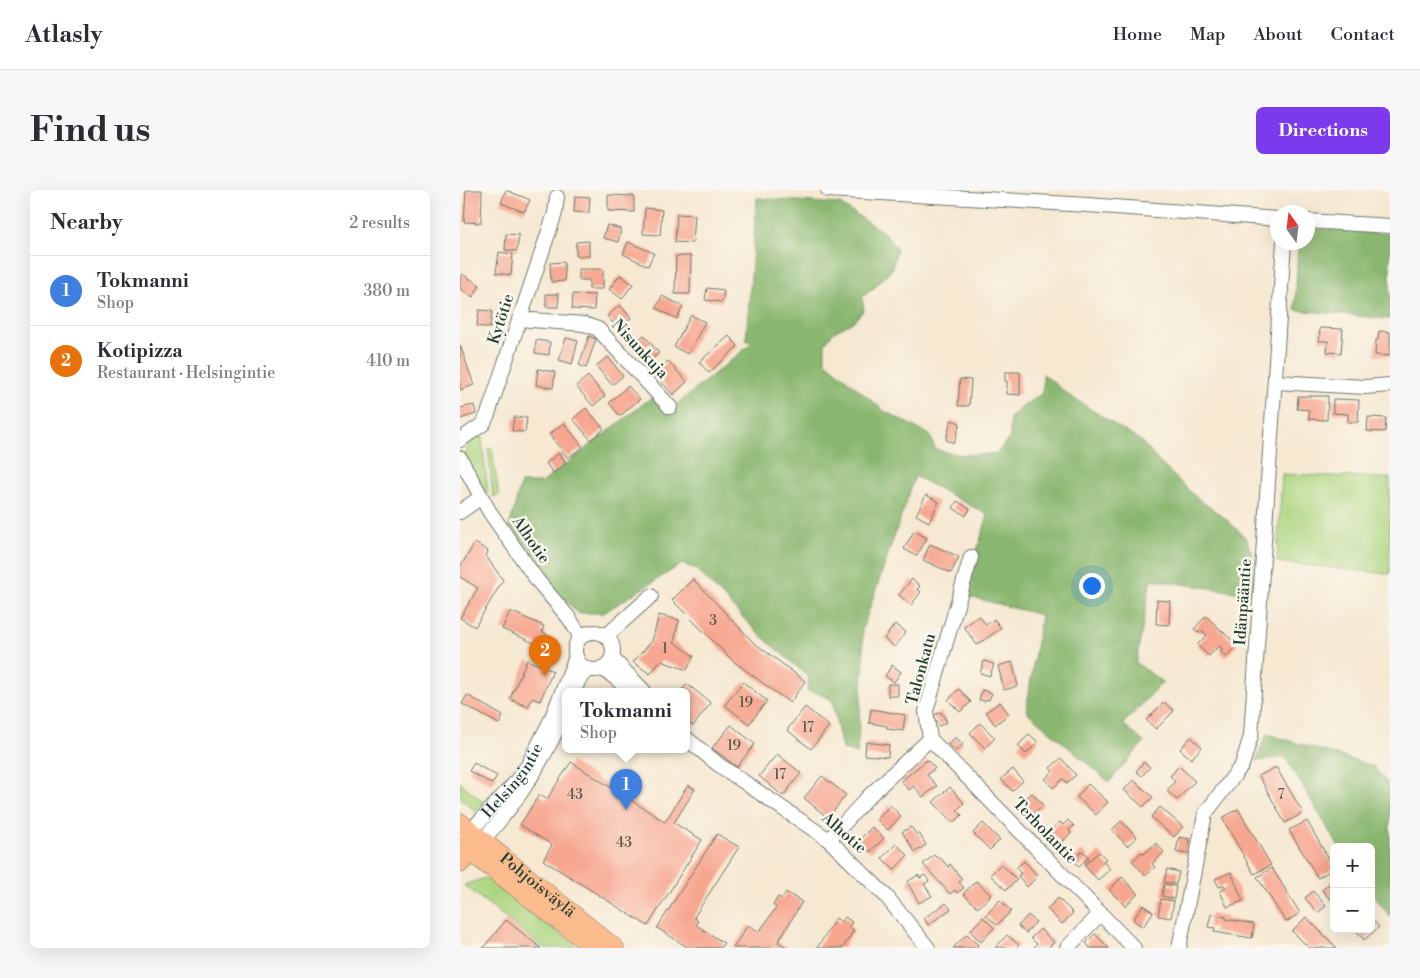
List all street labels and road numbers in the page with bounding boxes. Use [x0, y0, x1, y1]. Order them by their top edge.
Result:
street label: Kytötie [483, 291, 519, 347]
street label: Nisunkuja [607, 315, 673, 384]
street label: Alhotie [507, 512, 554, 568]
street label: Idänpääntie [1230, 558, 1256, 646]
street label: Talonkatu [902, 631, 940, 707]
street label: Helsingintie [477, 740, 547, 822]
street label: Terholantie [1008, 794, 1082, 868]
street label: Alhotie [817, 807, 871, 858]
street label: Pohjoisväylä [496, 848, 580, 922]

